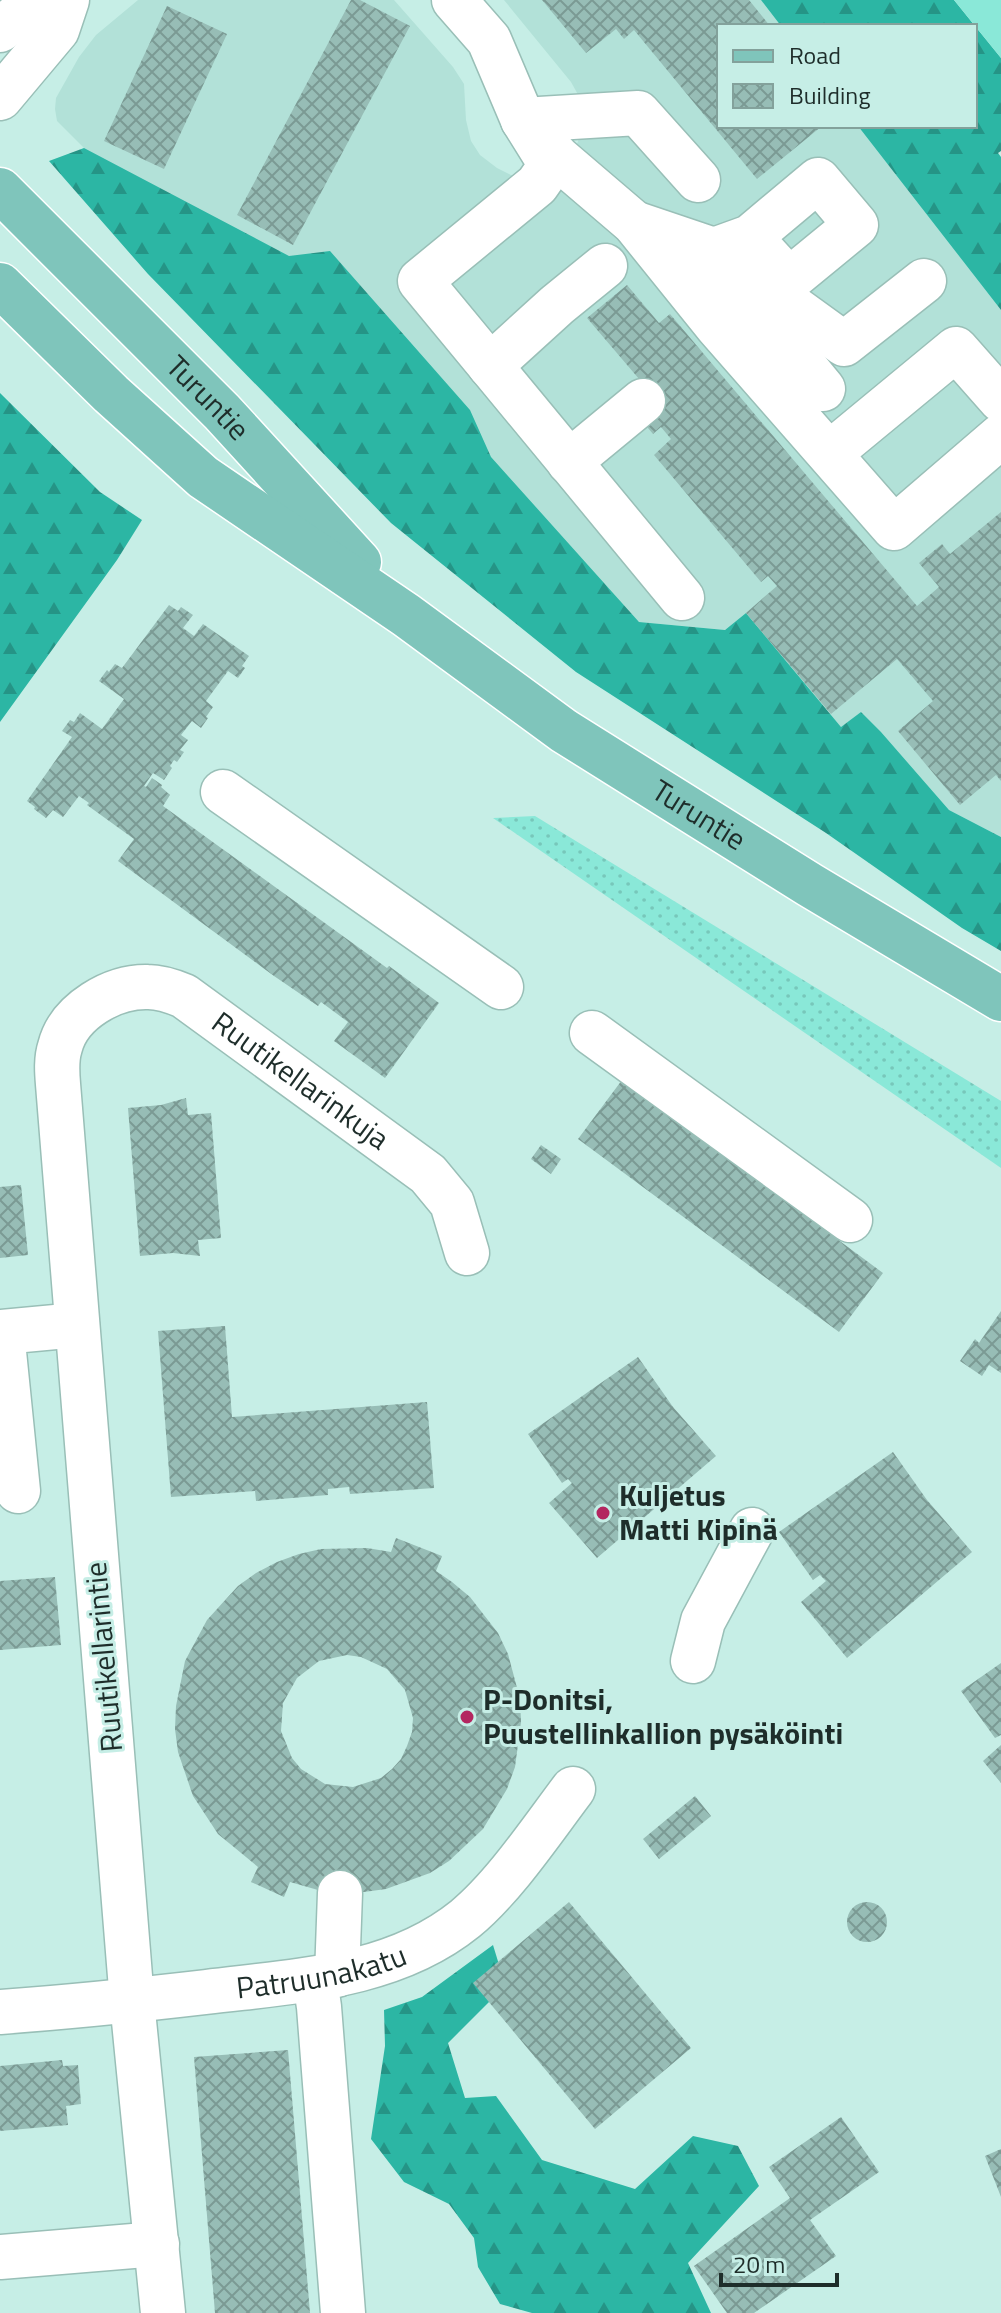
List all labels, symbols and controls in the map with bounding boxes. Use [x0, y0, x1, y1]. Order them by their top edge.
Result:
legend [717, 24, 977, 128]
text: Road [789, 37, 841, 73]
text: Building [789, 77, 871, 113]
street label: Turuntie [156, 344, 261, 450]
street label: Turuntie [643, 768, 756, 862]
street label: Ruutikellarinkuja [202, 999, 400, 1161]
place label: Kuljetus Matti Kipinä [619, 1472, 778, 1552]
marker: Kuljetus Matti Kipinä [594, 1504, 612, 1522]
street label: Ruutikellarintie [72, 1560, 134, 1754]
place label: P-Donitsi, Puustellinkallion pysäköinti [483, 1676, 843, 1756]
marker: P-Donitsi, Puustellinkallion pysäköinti [458, 1708, 476, 1726]
street label: Patruunakatu [234, 1932, 413, 2010]
scale bar [721, 2237, 837, 2287]
text: 20 m [733, 2246, 785, 2282]

